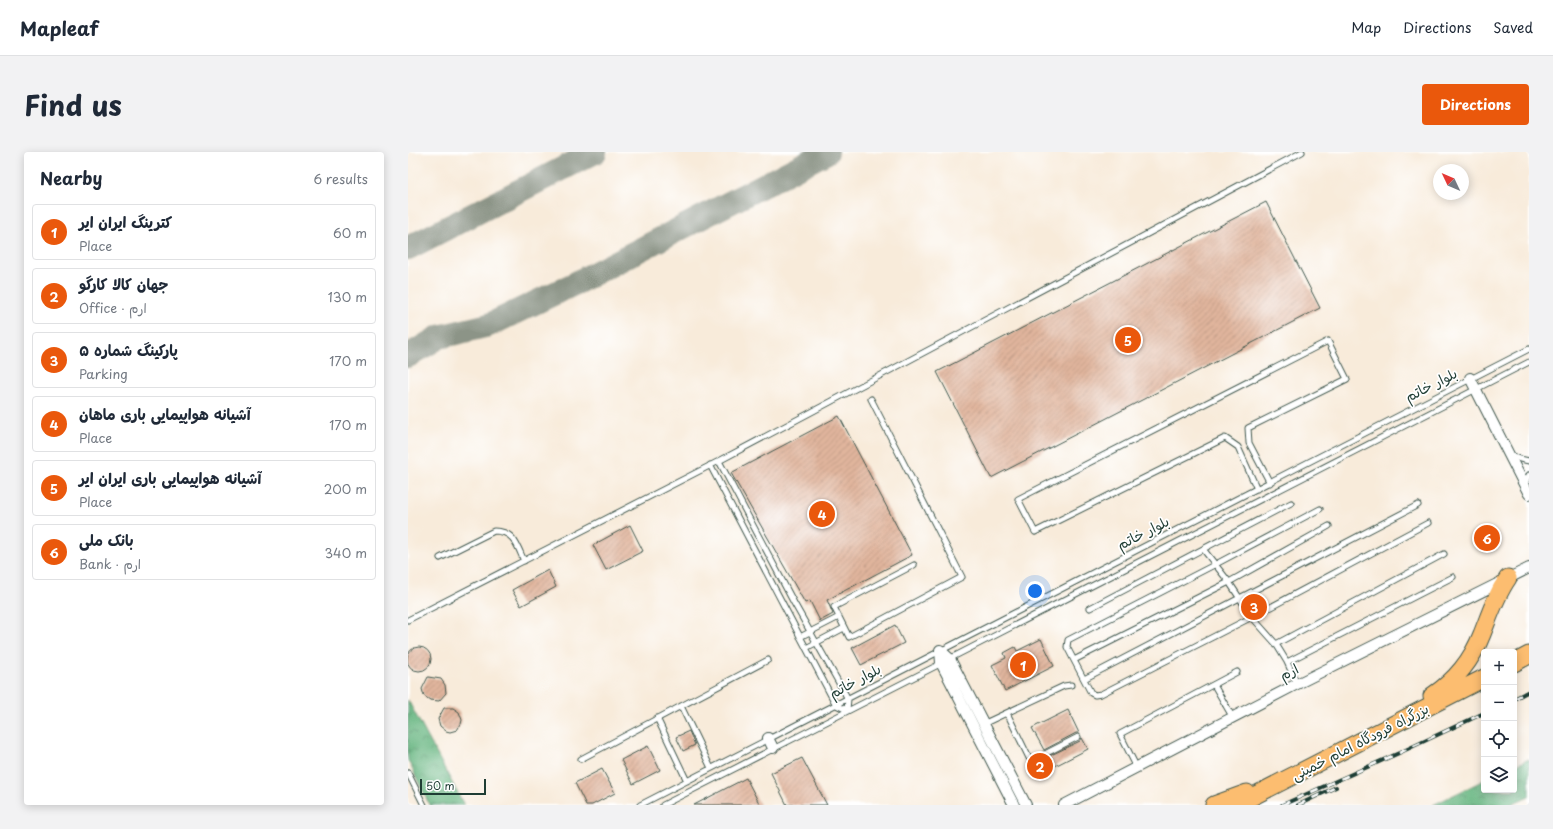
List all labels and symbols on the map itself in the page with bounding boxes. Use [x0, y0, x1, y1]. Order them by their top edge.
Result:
north arrow [1433, 164, 1469, 200]
pin: 5 [1115, 325, 1141, 355]
street label: بلوار خاتم [1401, 362, 1461, 408]
pin: 4 [809, 499, 835, 529]
street label: بلوار خاتم [1113, 510, 1173, 556]
pin: 6 [1474, 523, 1500, 553]
your location [1025, 581, 1045, 601]
pin: 3 [1241, 592, 1267, 622]
pin: 1 [1010, 650, 1036, 680]
street label: بلوار خاتم [825, 658, 885, 704]
street label: ارم [1276, 658, 1302, 686]
street label: بزرگراه فرودگاه امام خمینی [1287, 698, 1433, 786]
pin: 2 [1027, 751, 1053, 781]
scale bar [420, 777, 486, 796]

